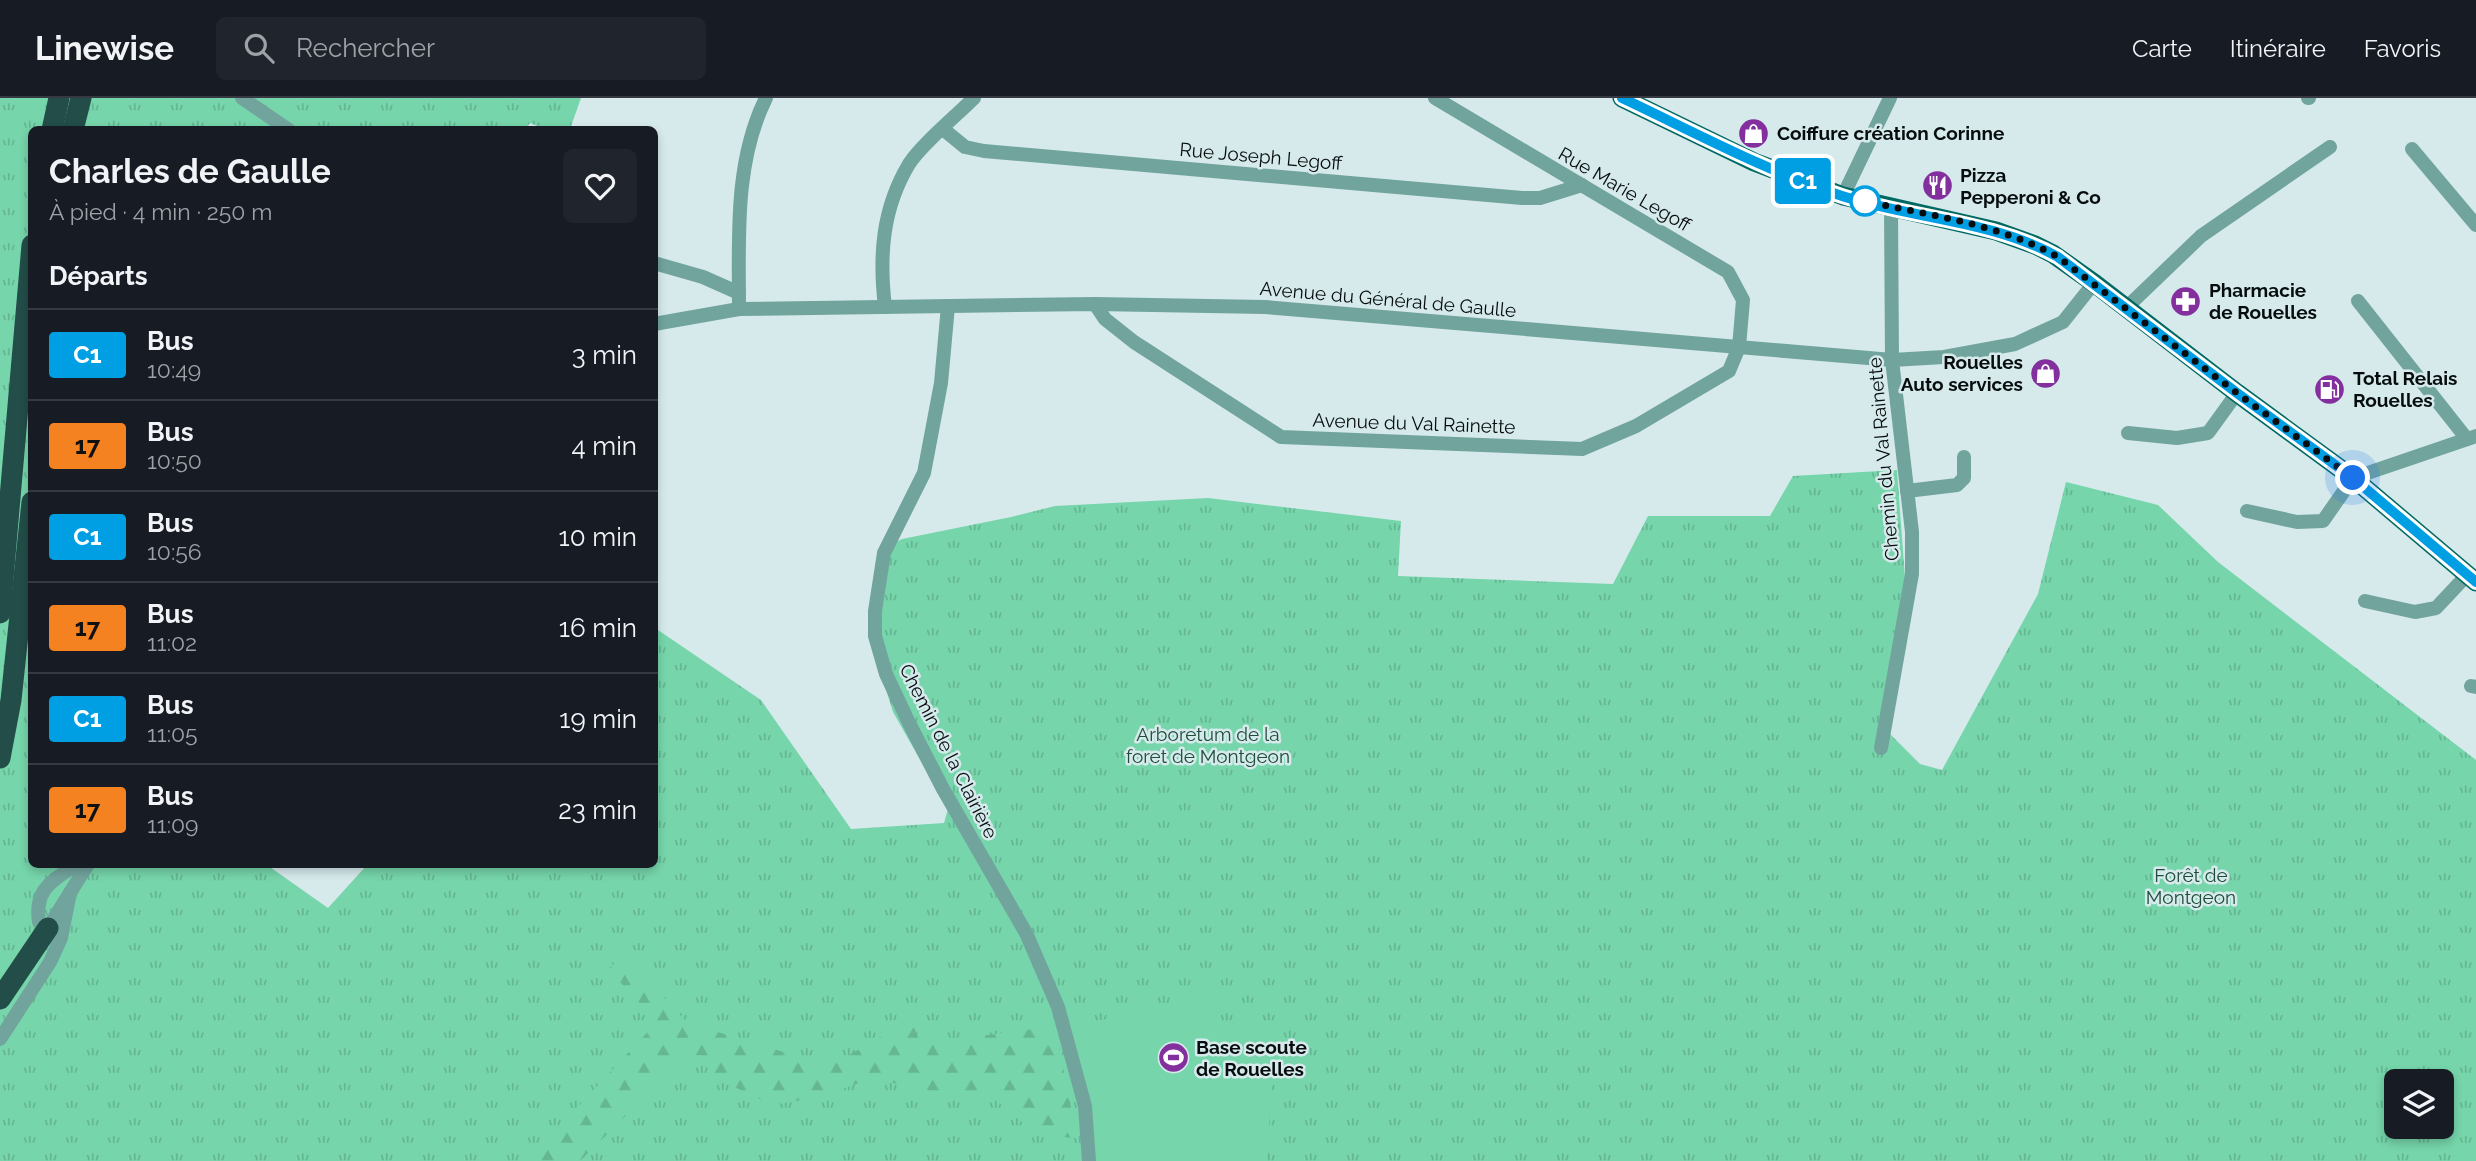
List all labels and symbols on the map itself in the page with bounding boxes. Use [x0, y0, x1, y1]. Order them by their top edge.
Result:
shop icon: Coiffure création Corinne [1737, 116, 1771, 150]
place label: Coiffure création Corinne [1777, 122, 2004, 144]
street label: Rue Joseph Legoff [1179, 138, 1344, 174]
street label: Rue Marie Legoff [1555, 142, 1696, 236]
line badge: C1 [1772, 158, 1834, 204]
place label: Pizza Pepperoni & Co [1960, 164, 2101, 208]
restaurant icon: Pizza Pepperoni & Co [1920, 169, 1954, 203]
unlabelled marker [1850, 186, 1880, 216]
street label: Avenue du Général de Gaulle [1259, 277, 1517, 321]
place label: Pharmacie de Rouelles [2209, 279, 2317, 323]
pharmacy icon: Pharmacie de Rouelles [2169, 284, 2203, 318]
place label: Rouelles Auto services [1901, 351, 2023, 395]
street label: Chemin du Val Rainette [1863, 356, 1903, 562]
shop icon: Rouelles Auto services [2029, 356, 2063, 390]
place label: Total Relais Rouelles [2353, 367, 2457, 411]
fuel station icon: Total Relais Rouelles [2313, 372, 2347, 406]
street label: Avenue du Val Rainette [1312, 408, 1516, 438]
your location [2335, 460, 2370, 495]
street label: Chemin de la Clairière [895, 660, 1003, 842]
park label: Arboretum de la foret de Montgeon [1126, 723, 1290, 767]
park label: Forêt de Montgeon [2146, 864, 2236, 908]
place label: Base scoute de Rouelles [1196, 1036, 1307, 1080]
sports icon: Base scoute de Rouelles [1156, 1041, 1190, 1075]

